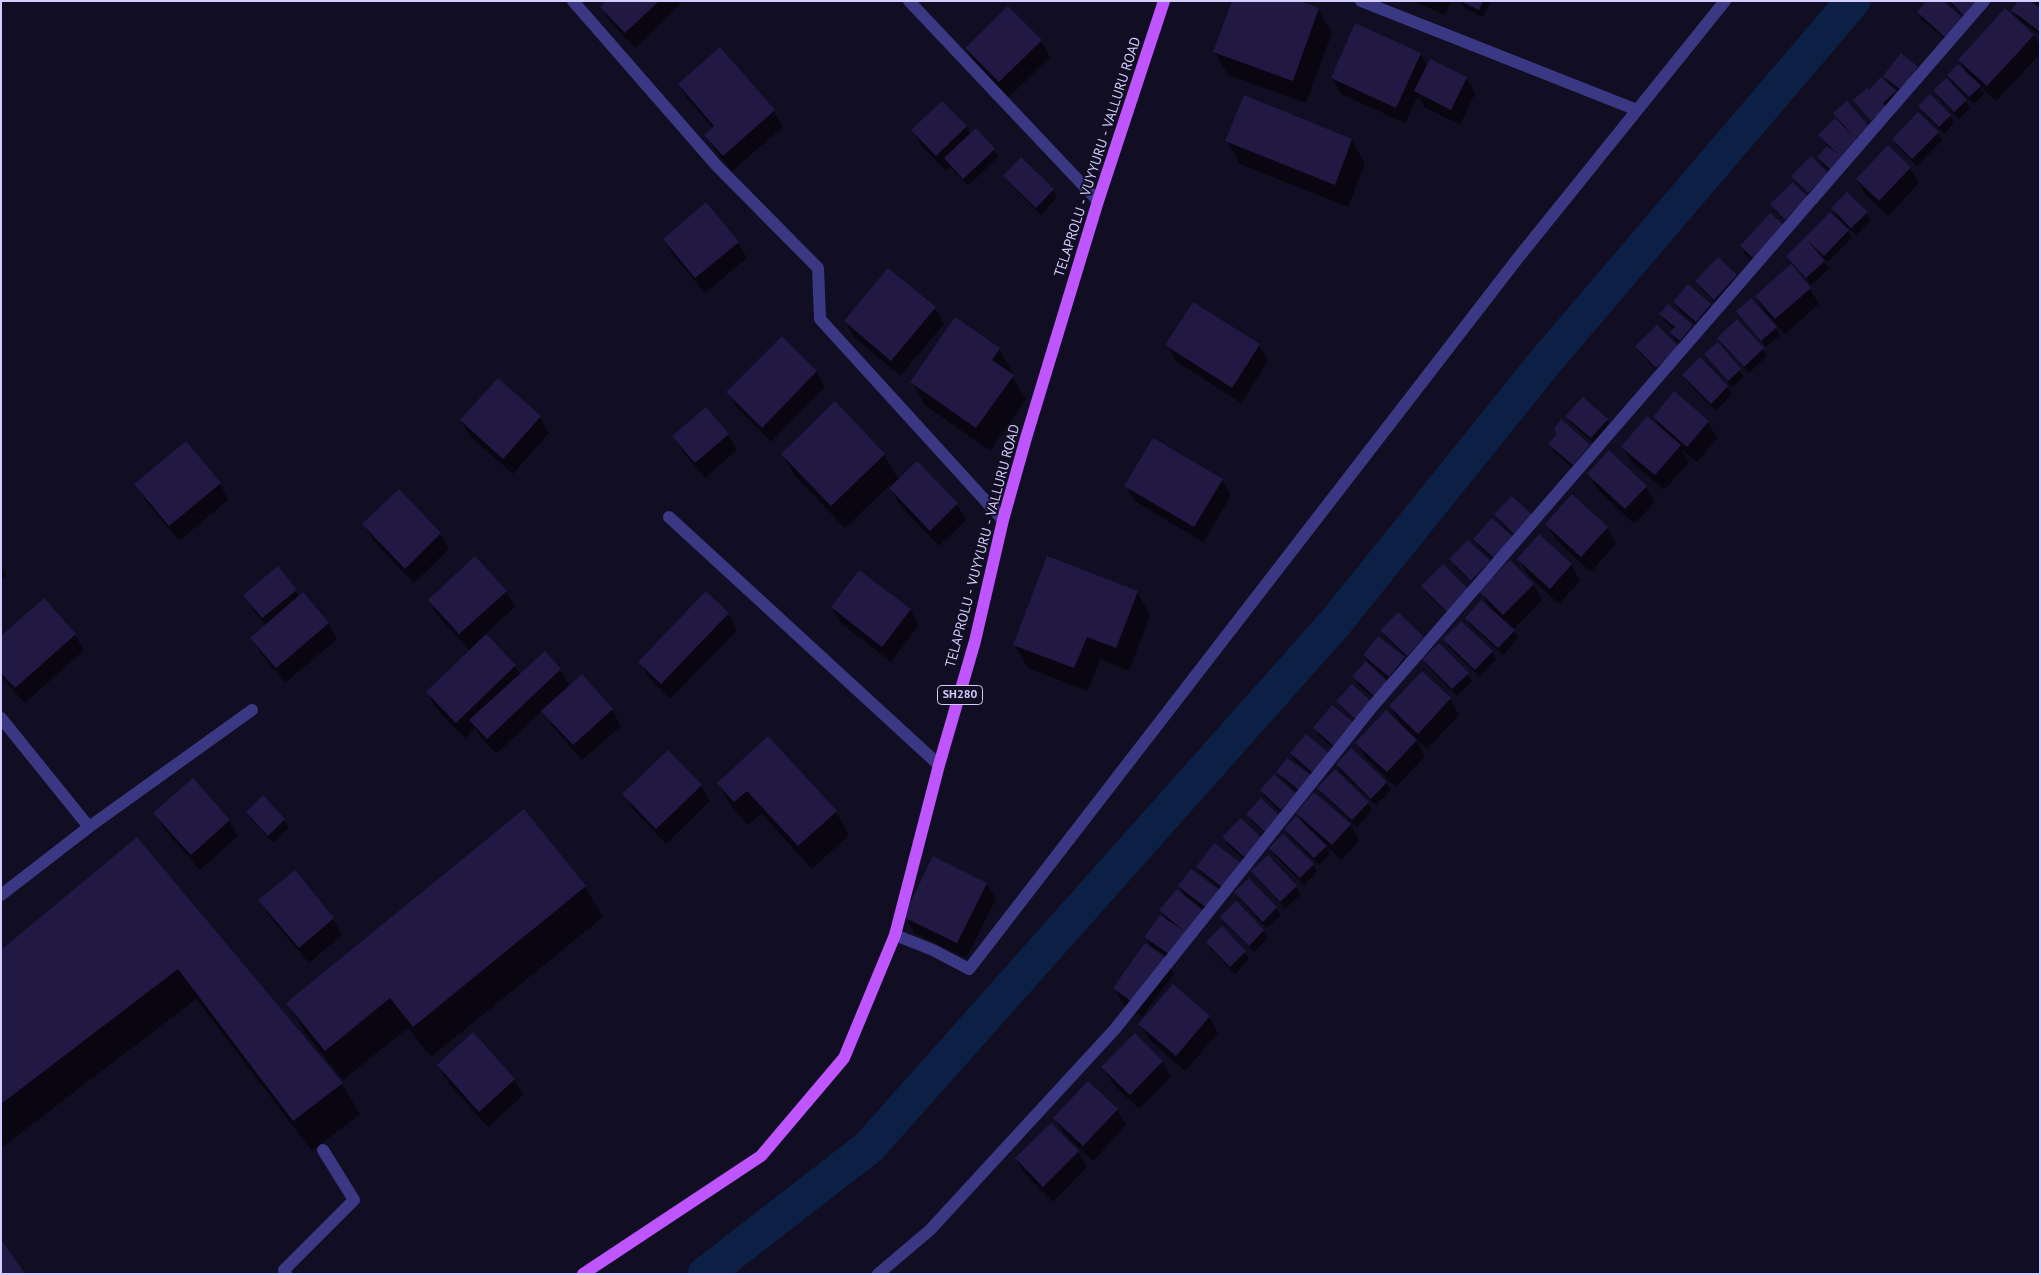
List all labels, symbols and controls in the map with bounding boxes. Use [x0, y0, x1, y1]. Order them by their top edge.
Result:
street label: TELAPROLU - VUYYURU - VALLURU ROAD [1051, 35, 1145, 279]
street label: TELAPROLU - VUYYURU - VALLURU ROAD [942, 423, 1024, 669]
road number: SH280 [938, 686, 982, 704]

